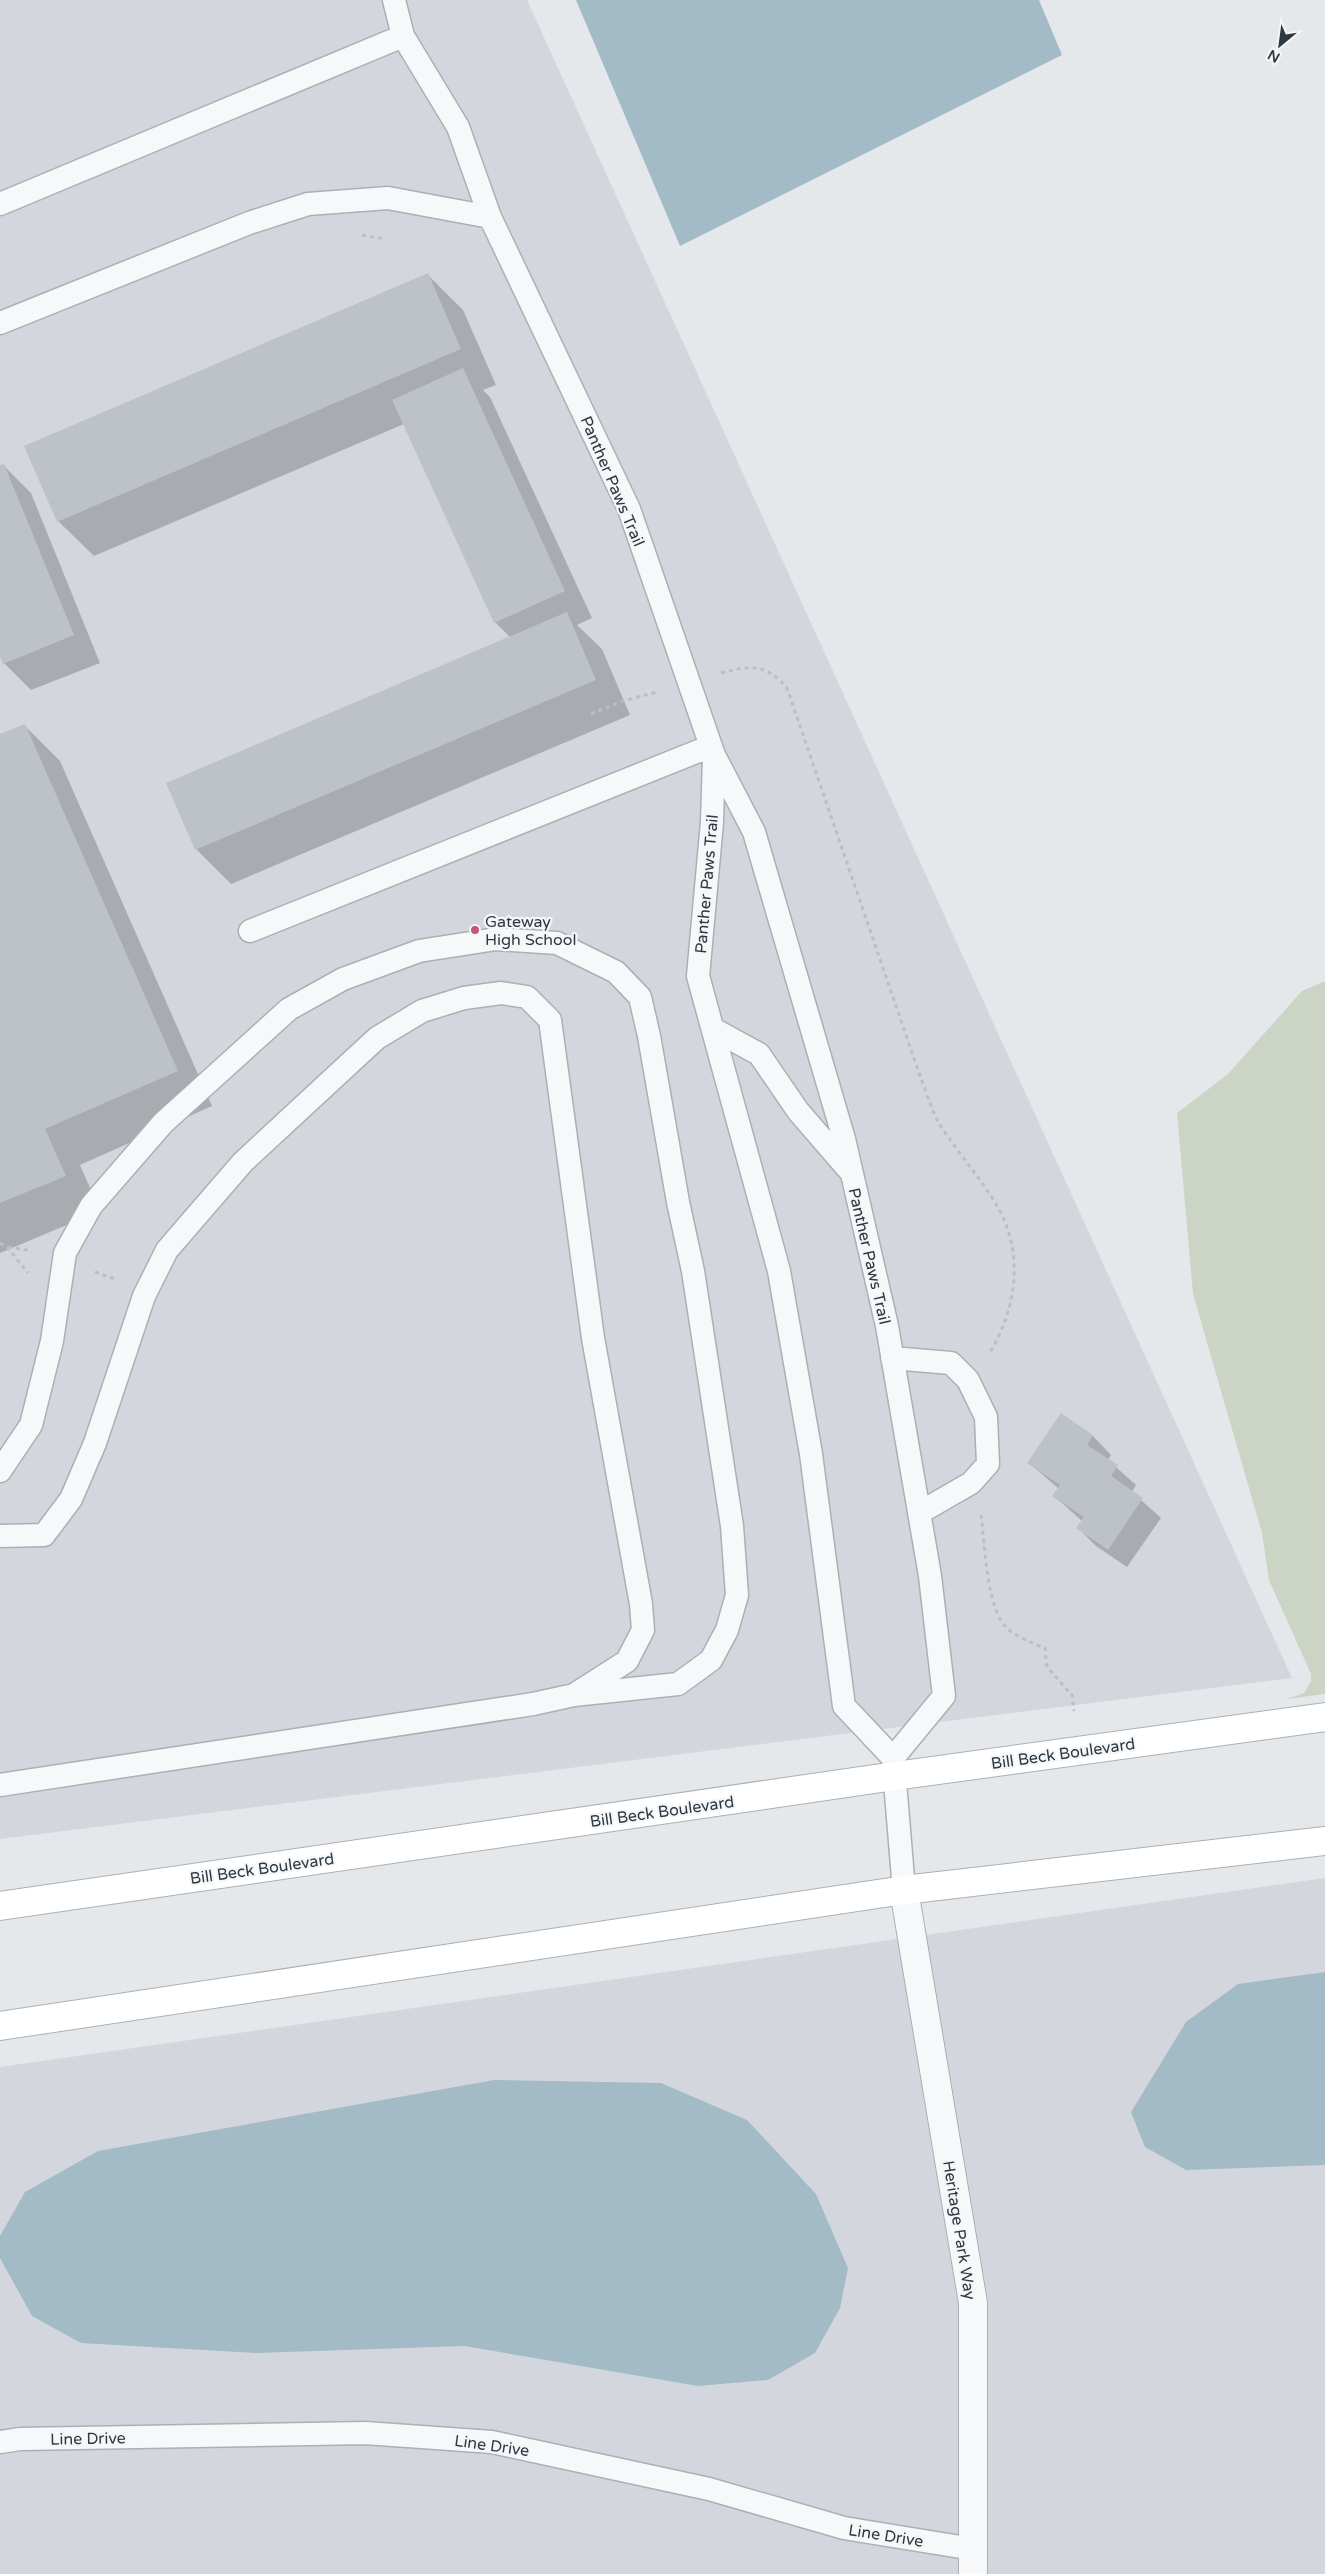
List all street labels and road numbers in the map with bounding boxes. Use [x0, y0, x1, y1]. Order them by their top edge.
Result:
street label: Panther Paws Trail [576, 413, 649, 550]
street label: Panther Paws Trail [691, 814, 723, 955]
street label: Panther Paws Trail [844, 1186, 894, 1327]
street label: Bill Beck Boulevard [990, 1734, 1137, 1774]
street label: Bill Beck Boulevard [589, 1792, 736, 1832]
street label: Bill Beck Boulevard [189, 1849, 336, 1889]
street label: Heritage Park Way [938, 2159, 980, 2302]
street label: Line Drive [50, 2428, 126, 2450]
street label: Line Drive [453, 2431, 531, 2461]
street label: Line Drive [847, 2520, 925, 2552]

